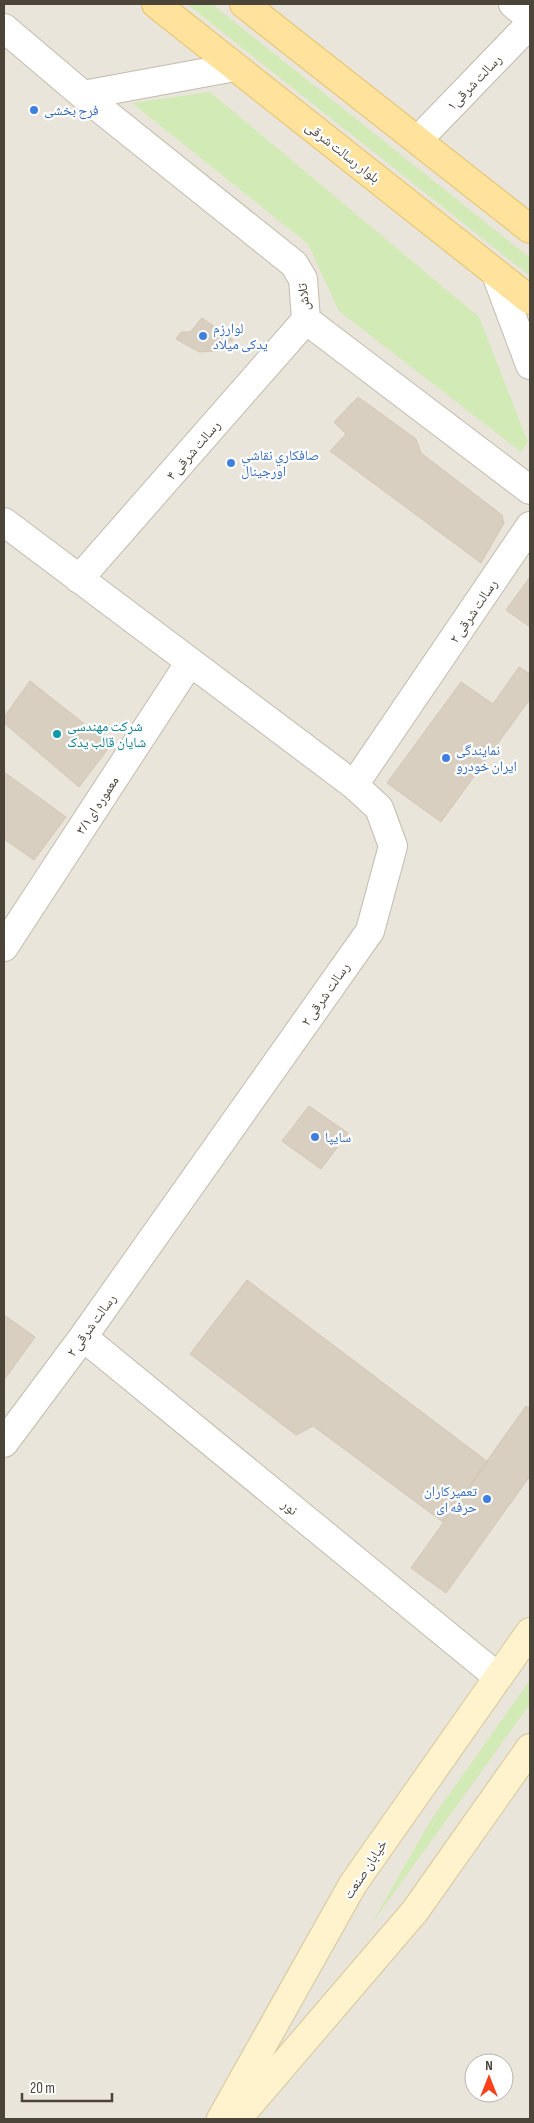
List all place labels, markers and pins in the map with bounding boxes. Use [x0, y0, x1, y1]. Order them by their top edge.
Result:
place label: فرح بخشی [44, 102, 99, 120]
marker: فرح بخشی [28, 104, 40, 116]
place label: لوارزم یدکی میلاد [213, 320, 268, 353]
marker: لوارزم یدکی میلاد [197, 330, 209, 342]
place label: صافكاري نقاشي اورجينال [241, 447, 319, 480]
marker: صافكاري نقاشي اورجينال [225, 457, 237, 469]
place label: شرکت مهندسی شایان قالب یدک [67, 718, 146, 751]
marker: شرکت مهندسی شایان قالب یدک [51, 728, 63, 740]
place label: نمایندگی ایران خودرو [456, 742, 517, 775]
marker: نمایندگی ایران خودرو [440, 752, 452, 764]
place label: سایپا [325, 1129, 351, 1146]
marker: سایپا [309, 1131, 321, 1143]
place label: تعمیرکاران حرفه ای [424, 1483, 477, 1516]
marker: تعمیرکاران حرفه ای [481, 1493, 493, 1505]

